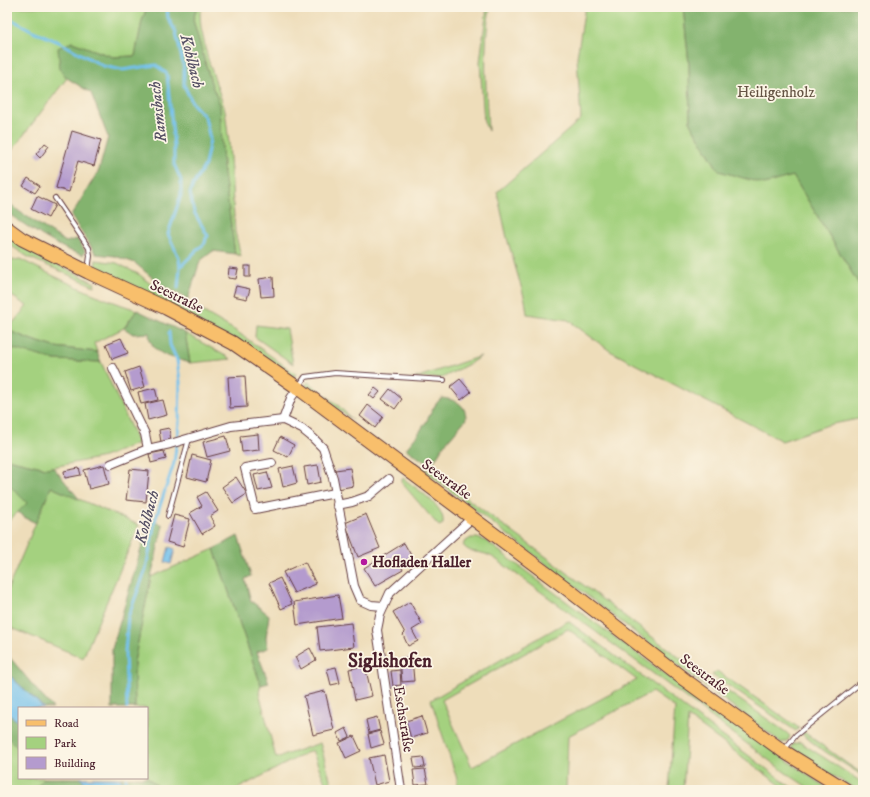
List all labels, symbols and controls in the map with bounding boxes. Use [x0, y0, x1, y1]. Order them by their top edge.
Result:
water label: Kohlbach [175, 31, 208, 90]
water label: Ramsbach [145, 80, 171, 144]
park label: Heiligenholz [737, 83, 816, 102]
street label: Seestraße [147, 275, 207, 318]
street label: Seestraße [418, 455, 475, 504]
water label: Kohlbach [130, 488, 164, 547]
place label: Hofladen Haller [372, 553, 471, 572]
marker: Hofladen Haller [359, 557, 369, 567]
district label: Siglishofen [348, 650, 433, 673]
street label: Seestraße [676, 650, 733, 699]
street label: Eschstraße [389, 684, 418, 754]
legend [18, 707, 148, 779]
text: Road [54, 716, 79, 731]
text: Park [54, 736, 76, 751]
text: Building [54, 756, 95, 771]

